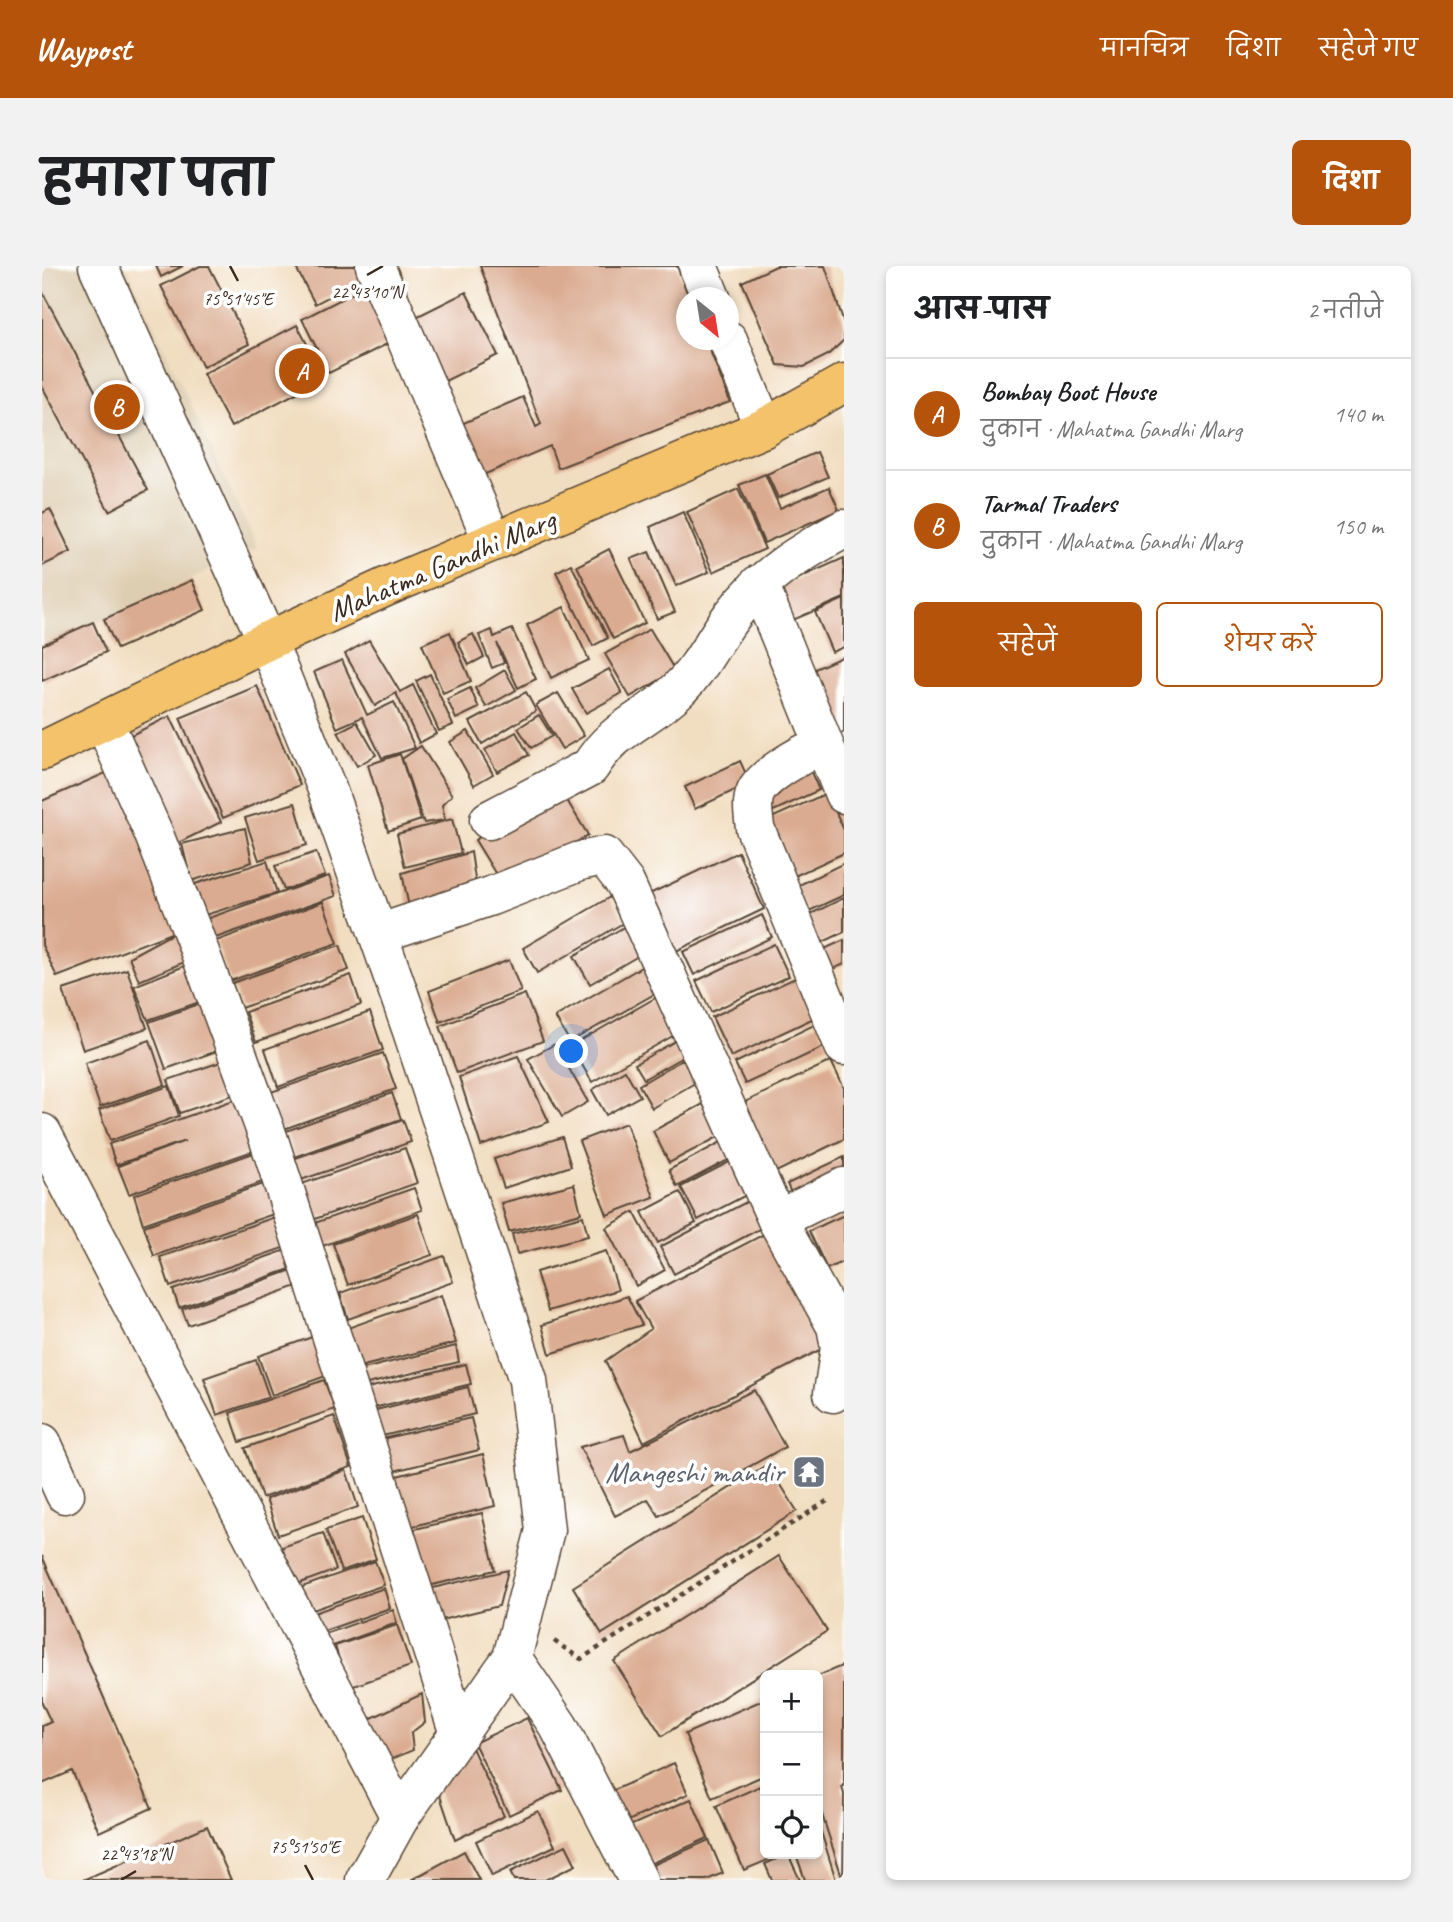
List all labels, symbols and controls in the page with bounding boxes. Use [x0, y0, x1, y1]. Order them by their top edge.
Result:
text: Waypost [35, 28, 131, 70]
text: मानचित्र [1100, 33, 1188, 63]
text: दिशा [1226, 33, 1281, 63]
text: सहेजे गए [1319, 33, 1418, 63]
button: दिशा [1292, 140, 1411, 225]
text: हमारा पता [42, 148, 272, 210]
text: 22°43'10"N [332, 281, 406, 303]
north arrow [676, 287, 739, 350]
text: 75°51'45"E [203, 288, 275, 310]
text: आस-पास [914, 290, 1049, 328]
text: 2 नतीजे [1307, 296, 1383, 325]
pin: A [279, 345, 325, 397]
text: Bombay Boot House [981, 375, 1155, 408]
pin: B [94, 381, 140, 433]
text: A [931, 400, 943, 429]
text: 140 m [1334, 400, 1383, 429]
text: दुकान · Mahatma Gandhi Marg [981, 415, 1242, 444]
text: Tarmal Traders [981, 487, 1117, 520]
street label: Mahatma Gandhi Marg [323, 499, 563, 630]
text: B [931, 512, 943, 541]
text: 150 m [1334, 512, 1383, 541]
text: दुकान · Mahatma Gandhi Marg [981, 527, 1242, 556]
button: सहेजें [914, 602, 1142, 687]
button: शेयर करें [1156, 602, 1383, 687]
your location [554, 1034, 588, 1068]
place label: Mangeshi mandir [605, 1453, 786, 1491]
temple icon: Mangeshi mandir [790, 1453, 828, 1491]
map controls [760, 1670, 823, 1859]
button: + [760, 1670, 823, 1733]
button: − [760, 1733, 823, 1796]
button: locate [760, 1796, 823, 1859]
text: 75°51'50"E [270, 1836, 342, 1858]
text: 22°43'18"N [101, 1843, 175, 1865]

